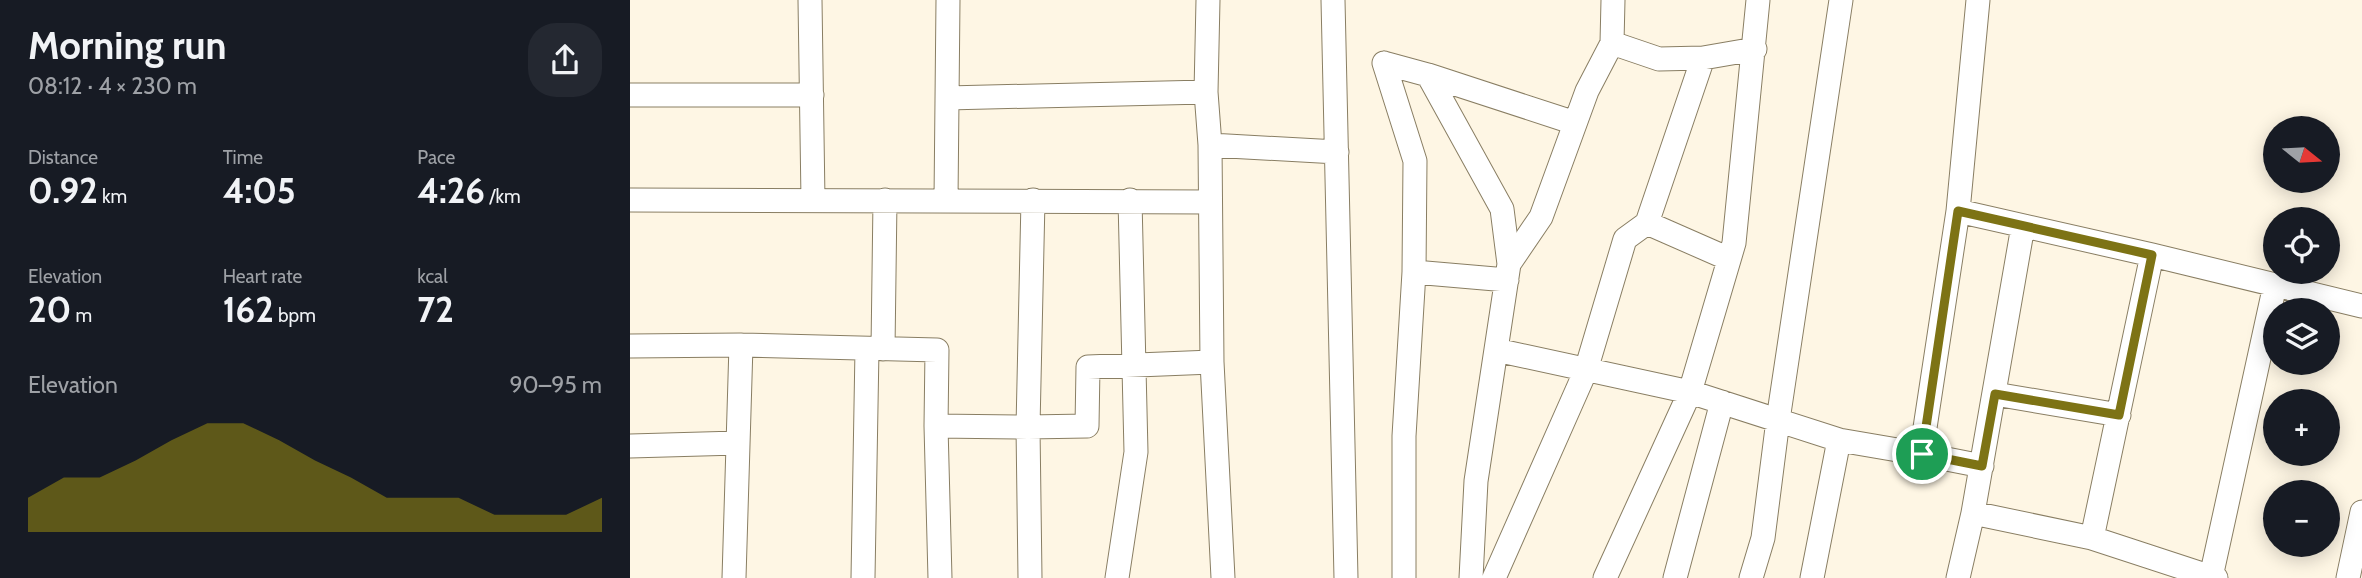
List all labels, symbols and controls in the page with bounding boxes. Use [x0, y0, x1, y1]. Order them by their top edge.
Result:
text: Morning run [28, 22, 227, 69]
button: share [528, 23, 602, 97]
text: 08:12 · 4 × 230 m [28, 72, 197, 100]
north arrow [2263, 116, 2340, 192]
map controls [2263, 116, 2340, 557]
text: Distance [28, 146, 98, 169]
text: Time [223, 146, 263, 169]
text: Pace [417, 146, 455, 169]
text: 0.92 [28, 169, 98, 212]
text: 4:05 [223, 169, 296, 212]
text: 4:26 [417, 169, 485, 212]
text: km [98, 185, 127, 208]
text: /km [485, 185, 521, 208]
button: locate [2263, 207, 2340, 284]
text: Elevation [28, 265, 102, 288]
text: Heart rate [223, 265, 302, 288]
text: kcal [417, 265, 448, 288]
text: 20 [28, 288, 71, 331]
text: 162 [223, 288, 274, 331]
text: 72 [417, 288, 454, 331]
button: layers [2263, 298, 2340, 375]
text: m [71, 304, 92, 327]
text: bpm [274, 304, 316, 327]
text: Elevation [28, 371, 118, 399]
text: 90–95 m [510, 371, 602, 399]
button: + [2263, 389, 2340, 466]
pin [1892, 424, 1952, 484]
icon: arrive [1903, 435, 1941, 473]
button: − [2263, 480, 2340, 557]

